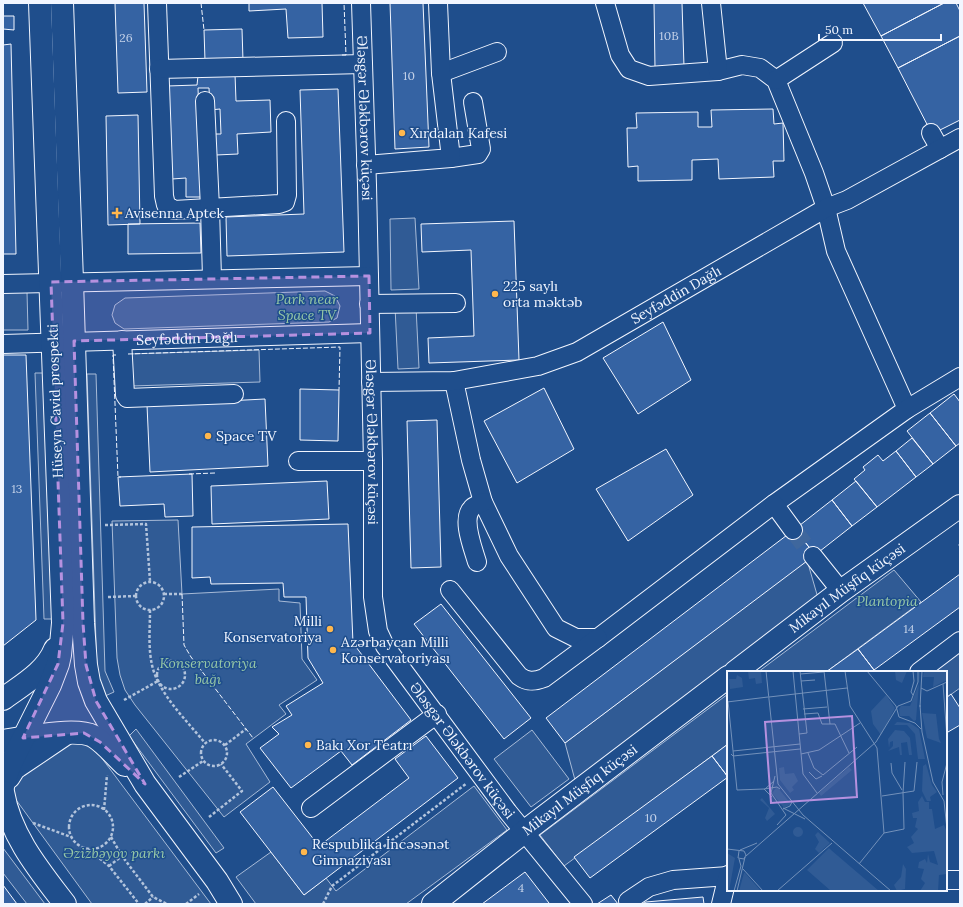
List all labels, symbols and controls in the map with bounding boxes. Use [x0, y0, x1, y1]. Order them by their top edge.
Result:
scale bar [819, 16, 941, 42]
text: 50 m [825, 22, 853, 37]
house number: 10B [659, 28, 679, 43]
house number: 26 [119, 30, 133, 45]
street label: Ələsgər Ələkbərov küçəsi [353, 35, 376, 201]
house number: 10 [403, 68, 415, 83]
place label: Xırdalan Kafesi [410, 124, 507, 142]
marker: Xırdalan Kafesi [397, 128, 407, 138]
place label: Avisenna Aptek [124, 204, 225, 222]
marker: Avisenna Aptek [112, 208, 122, 218]
street label: Seyfəddin Dağlı [627, 262, 724, 328]
place label: 225 saylı orta məktəb [503, 277, 582, 311]
marker: 225 saylı orta məktəb [490, 289, 500, 299]
park label: Park near Space TV [276, 290, 339, 324]
street label: Hüseyn Cavid prospekti [43, 324, 67, 478]
street label: Seyfəddin Dağlı [136, 328, 238, 349]
street label: Ələsgər Ələkbərov küçəsi [362, 359, 382, 525]
place label: Space TV [216, 427, 277, 445]
marker: Space TV [203, 431, 213, 441]
house number: 13 [11, 481, 23, 496]
street label: Mikayıl Müşfiq küçəsi [785, 539, 909, 637]
park label: Plantopia [856, 592, 918, 610]
place label: Milli Konservatoriya [224, 612, 322, 646]
house number: 14 [904, 621, 915, 636]
marker: Milli Konservatoriya [325, 624, 335, 634]
place label: Azərbaycan Milli Konservatoriyası [340, 633, 450, 667]
marker: Azərbaycan Milli Konservatoriyası [328, 645, 338, 655]
park label: Konservatoriya bağı [159, 654, 257, 688]
inset map [727, 671, 947, 891]
street label: Ələsgər Ələkbərov küçəsi [406, 679, 519, 822]
place label: Bakı Xor Teatrı [316, 736, 413, 754]
marker: Bakı Xor Teatrı [303, 740, 313, 750]
street label: Mikayıl Müşfiq küçəsi [519, 740, 641, 839]
house number: 10 [645, 810, 657, 825]
place label: Respublika İncəsənət Gimnaziyası [312, 835, 450, 869]
park label: Əzizbəyov parkı [63, 844, 165, 862]
marker: Respublika İncəsənət Gimnaziyası [299, 847, 309, 857]
house number: 4 [518, 880, 525, 895]

